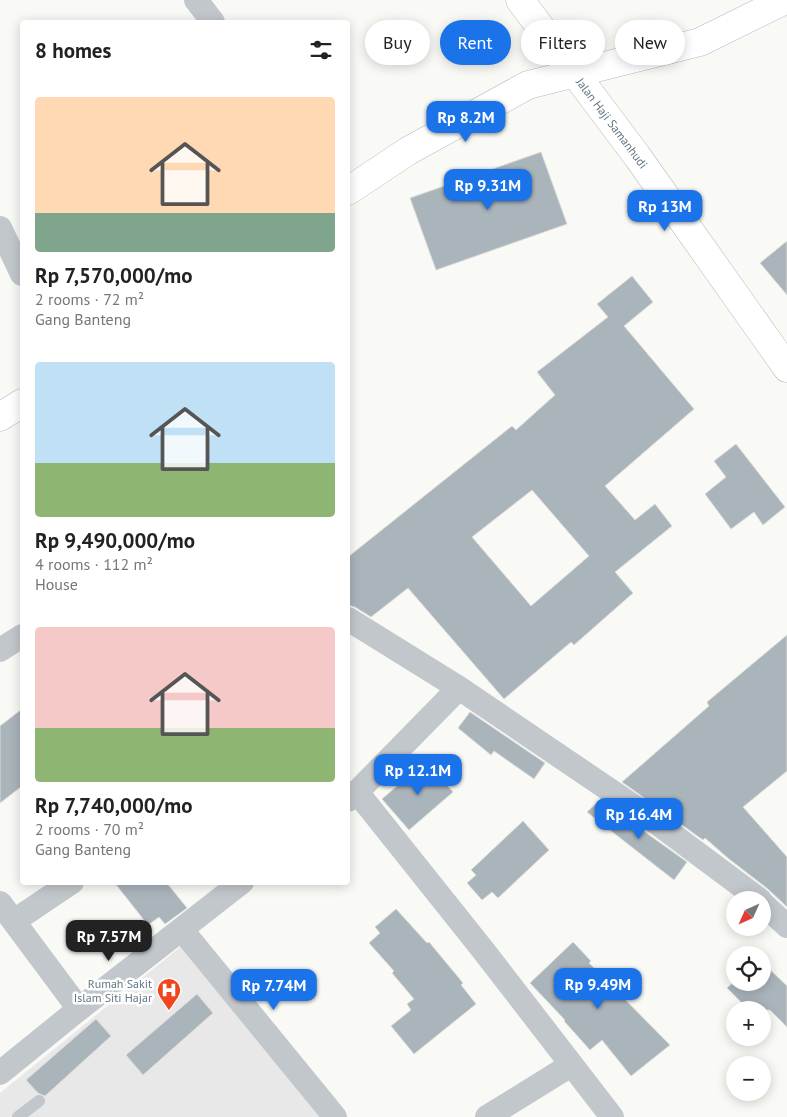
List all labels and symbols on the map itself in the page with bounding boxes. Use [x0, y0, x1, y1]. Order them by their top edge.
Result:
street label: Jalan Haji Samanhudi [572, 74, 651, 171]
pin: Rp 8.2M [420, 100, 512, 143]
pin: Rp 9.31M [436, 168, 540, 211]
pin: Rp 13M [624, 190, 706, 232]
pin: Rp 12.1M [366, 754, 470, 796]
pin: Rp 16.4M [587, 798, 691, 840]
north arrow [726, 891, 771, 936]
pin: Rp 7.57M [57, 920, 161, 962]
pin: Rp 7.74M [222, 968, 326, 1011]
pin: Rp 9.49M [546, 968, 650, 1010]
place label: Rumah Sakit Islam Siti Hajar [74, 976, 152, 1005]
hospital icon: Rumah Sakit Islam Siti Hajar [156, 977, 182, 1011]

